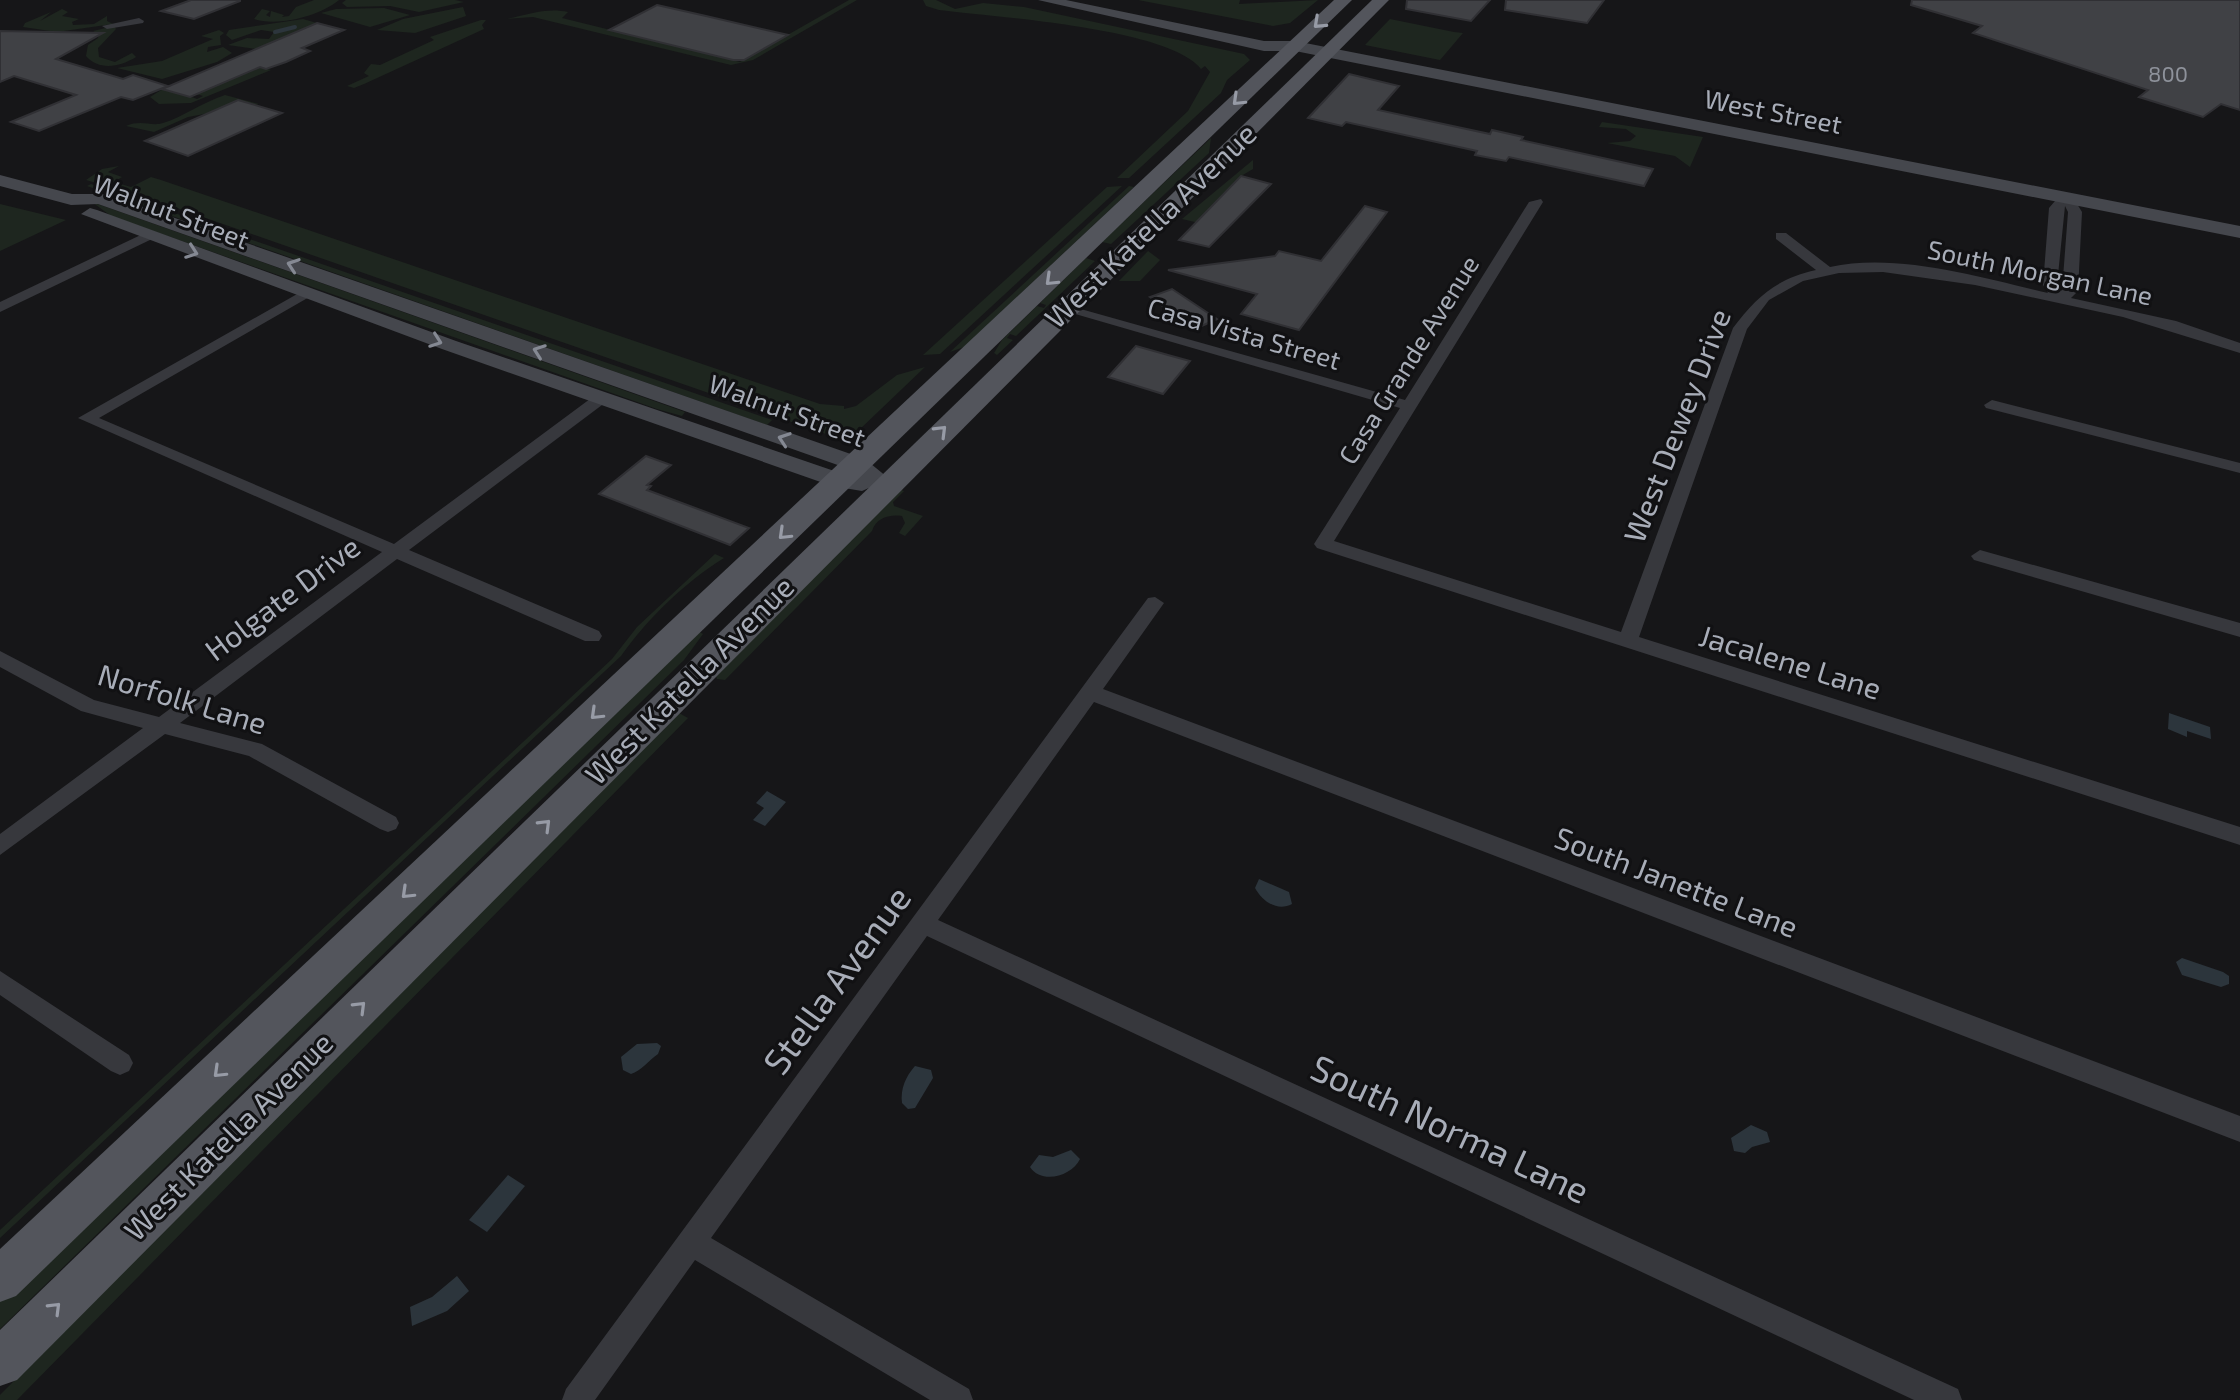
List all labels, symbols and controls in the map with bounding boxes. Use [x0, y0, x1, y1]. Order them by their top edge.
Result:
one-way arrow [1314, 13, 1329, 27]
house number: 800 [2148, 60, 2188, 86]
street label: West Street [1702, 82, 1845, 139]
one-way arrow [1233, 90, 1247, 105]
street label: West Katella Avenue [1036, 114, 1263, 335]
street label: Walnut Street [89, 167, 254, 255]
street label: South Morgan Lane [1925, 233, 2156, 311]
one-way arrow [184, 242, 198, 259]
street label: Casa Grande Avenue [1331, 249, 1484, 469]
one-way arrow [287, 259, 301, 275]
one-way arrow [1046, 271, 1060, 286]
street label: Casa Vista Street [1144, 290, 1345, 375]
street label: West Dewey Drive [1615, 303, 1737, 547]
one-way arrow [429, 331, 443, 347]
one-way arrow [532, 345, 546, 361]
street label: Walnut Street [705, 367, 870, 452]
one-way arrow [932, 425, 946, 440]
one-way arrow [777, 432, 791, 448]
one-way arrow [779, 525, 793, 540]
street label: Holgate Drive [197, 528, 366, 667]
street label: West Katella Avenue [577, 568, 800, 791]
street label: Jacalene Lane [1695, 616, 1886, 706]
street label: Norfolk Lane [94, 655, 271, 741]
one-way arrow [590, 704, 605, 718]
street label: South Janette Lane [1550, 818, 1803, 944]
one-way arrow [536, 819, 550, 834]
street label: Stella Avenue [753, 877, 918, 1082]
one-way arrow [402, 883, 416, 898]
one-way arrow [351, 1002, 365, 1017]
street label: West Katella Avenue [116, 1024, 339, 1247]
street label: South Norma Lane [1305, 1044, 1597, 1211]
one-way arrow [214, 1063, 228, 1077]
one-way arrow [46, 1303, 61, 1317]

